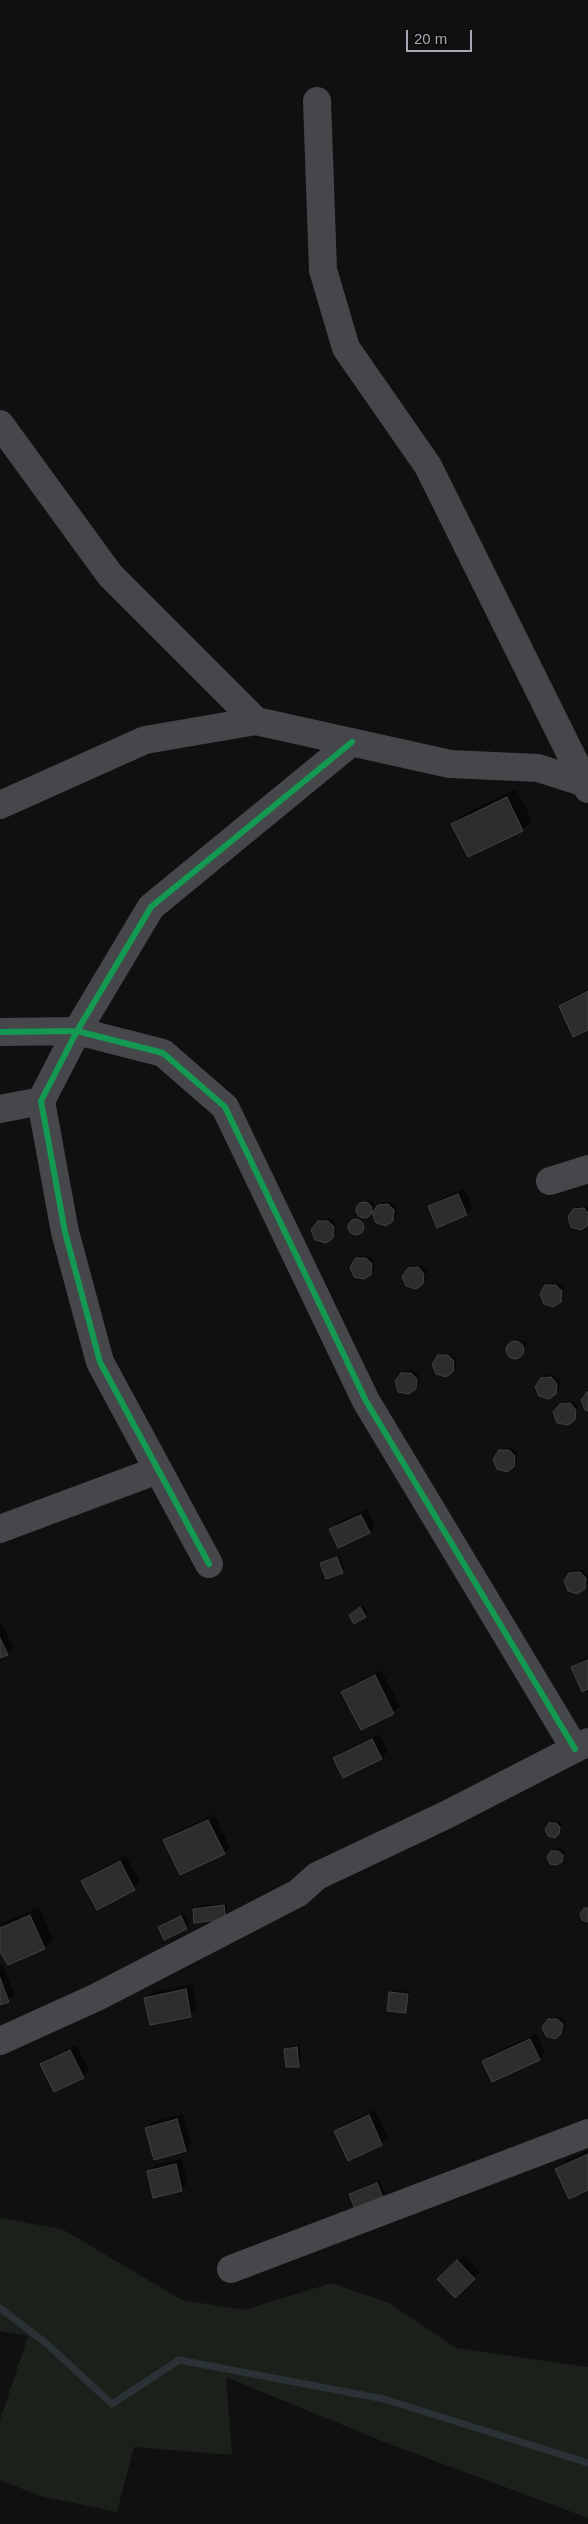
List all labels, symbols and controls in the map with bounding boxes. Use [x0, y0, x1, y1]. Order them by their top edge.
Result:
scale bar [408, 20, 474, 52]
text: 20 m [414, 30, 447, 47]

